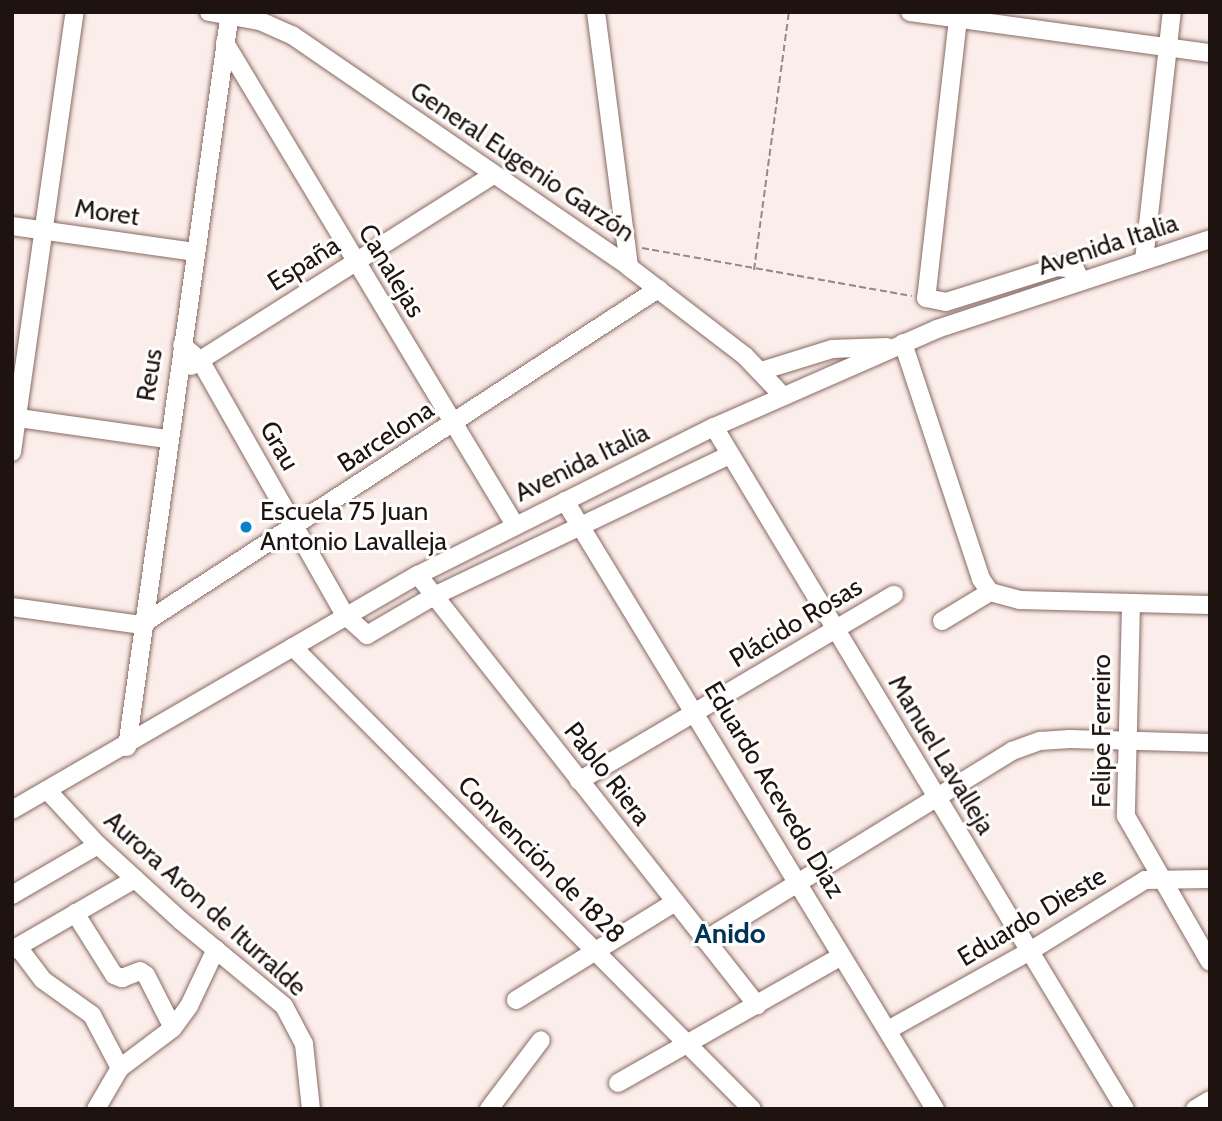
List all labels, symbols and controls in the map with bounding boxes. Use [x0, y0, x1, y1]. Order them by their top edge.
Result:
street label: General Eugenio Garzón [404, 75, 640, 249]
street label: Moret [73, 193, 141, 233]
street label: Avenida Italia [1034, 208, 1182, 282]
street label: Canalejas [351, 219, 431, 323]
street label: España [262, 230, 346, 298]
street label: Reus [130, 346, 170, 404]
street label: Barcelona [332, 394, 440, 480]
street label: Grau [253, 416, 305, 476]
street label: Avenida Italia [510, 417, 654, 509]
place label: Escuela 75 Juan Antonio Lavalleja [260, 496, 447, 558]
marker: Escuela 75 Juan Antonio Lavalleja [238, 519, 254, 535]
street label: Plácido Rosas [724, 571, 868, 675]
street label: Felipe Ferreiro [1086, 654, 1118, 808]
street label: Manuel Lavalleja [881, 670, 1001, 840]
street label: Eduardo Acevedo Diaz [697, 676, 851, 904]
street label: Pablo Riera [557, 716, 657, 832]
street label: Convención de 1828 [451, 770, 631, 950]
street label: Aurora Aron de Iturralde [97, 805, 313, 1003]
street label: Eduardo Dieste [952, 861, 1112, 973]
district label: Anido [694, 916, 766, 950]

